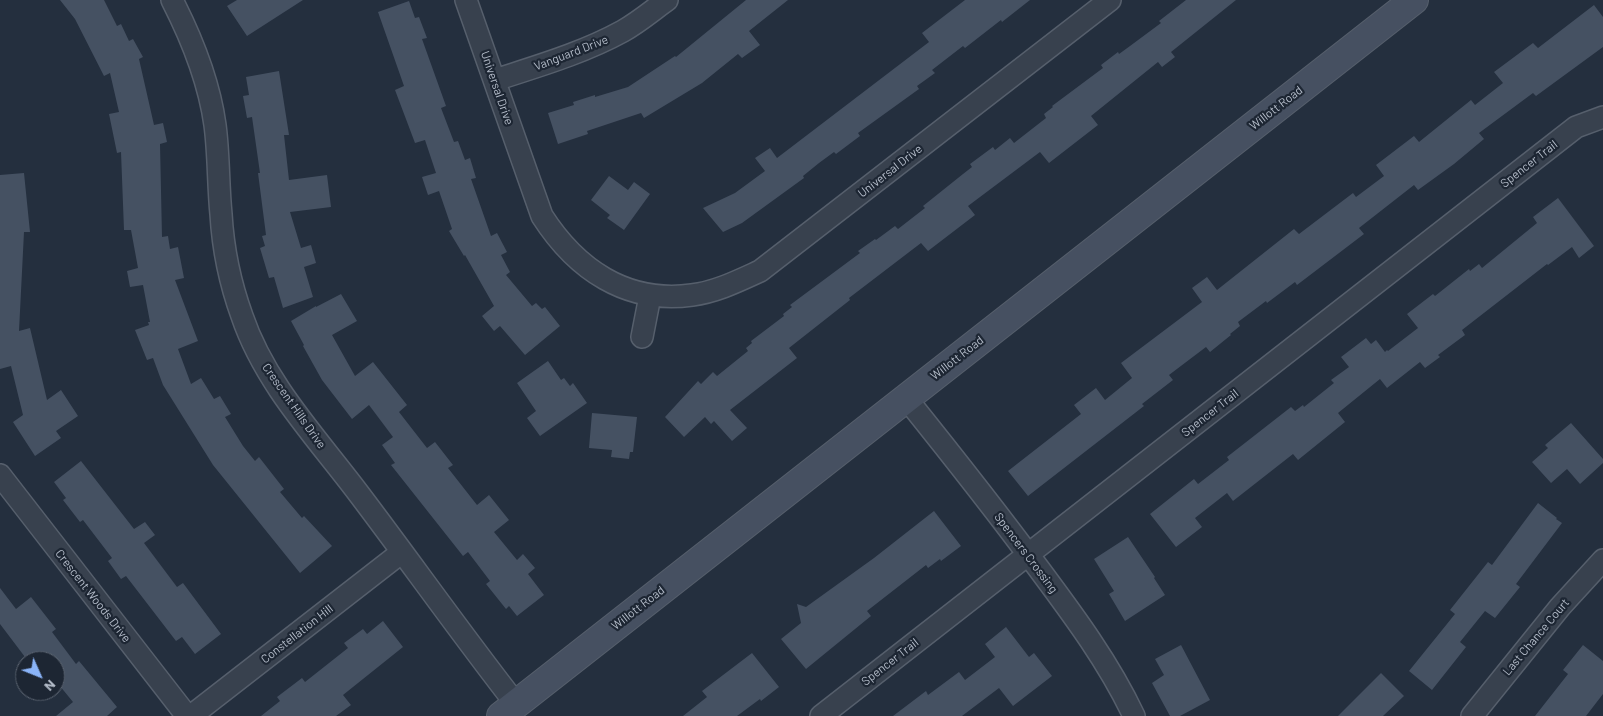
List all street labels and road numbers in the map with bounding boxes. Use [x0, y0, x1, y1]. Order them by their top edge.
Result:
street label: Vanguard Drive [532, 32, 610, 74]
street label: Universal Drive [478, 49, 516, 127]
street label: Willott Road [1247, 83, 1305, 133]
street label: Spencer Trail [1498, 137, 1560, 191]
street label: Universal Drive [855, 142, 925, 200]
street label: Willott Road [928, 333, 986, 383]
street label: Crescent Hills Drive [259, 361, 329, 451]
street label: Spencer Trail [1179, 386, 1241, 440]
street label: Spencers Crossing [991, 510, 1061, 596]
street label: Crescent Woods Drive [52, 547, 134, 645]
street label: Willott Road [609, 583, 667, 633]
street label: Last Chance Court [1500, 596, 1572, 678]
street label: Constellation Hill [258, 601, 336, 667]
street label: Spencer Trail [859, 635, 921, 689]

